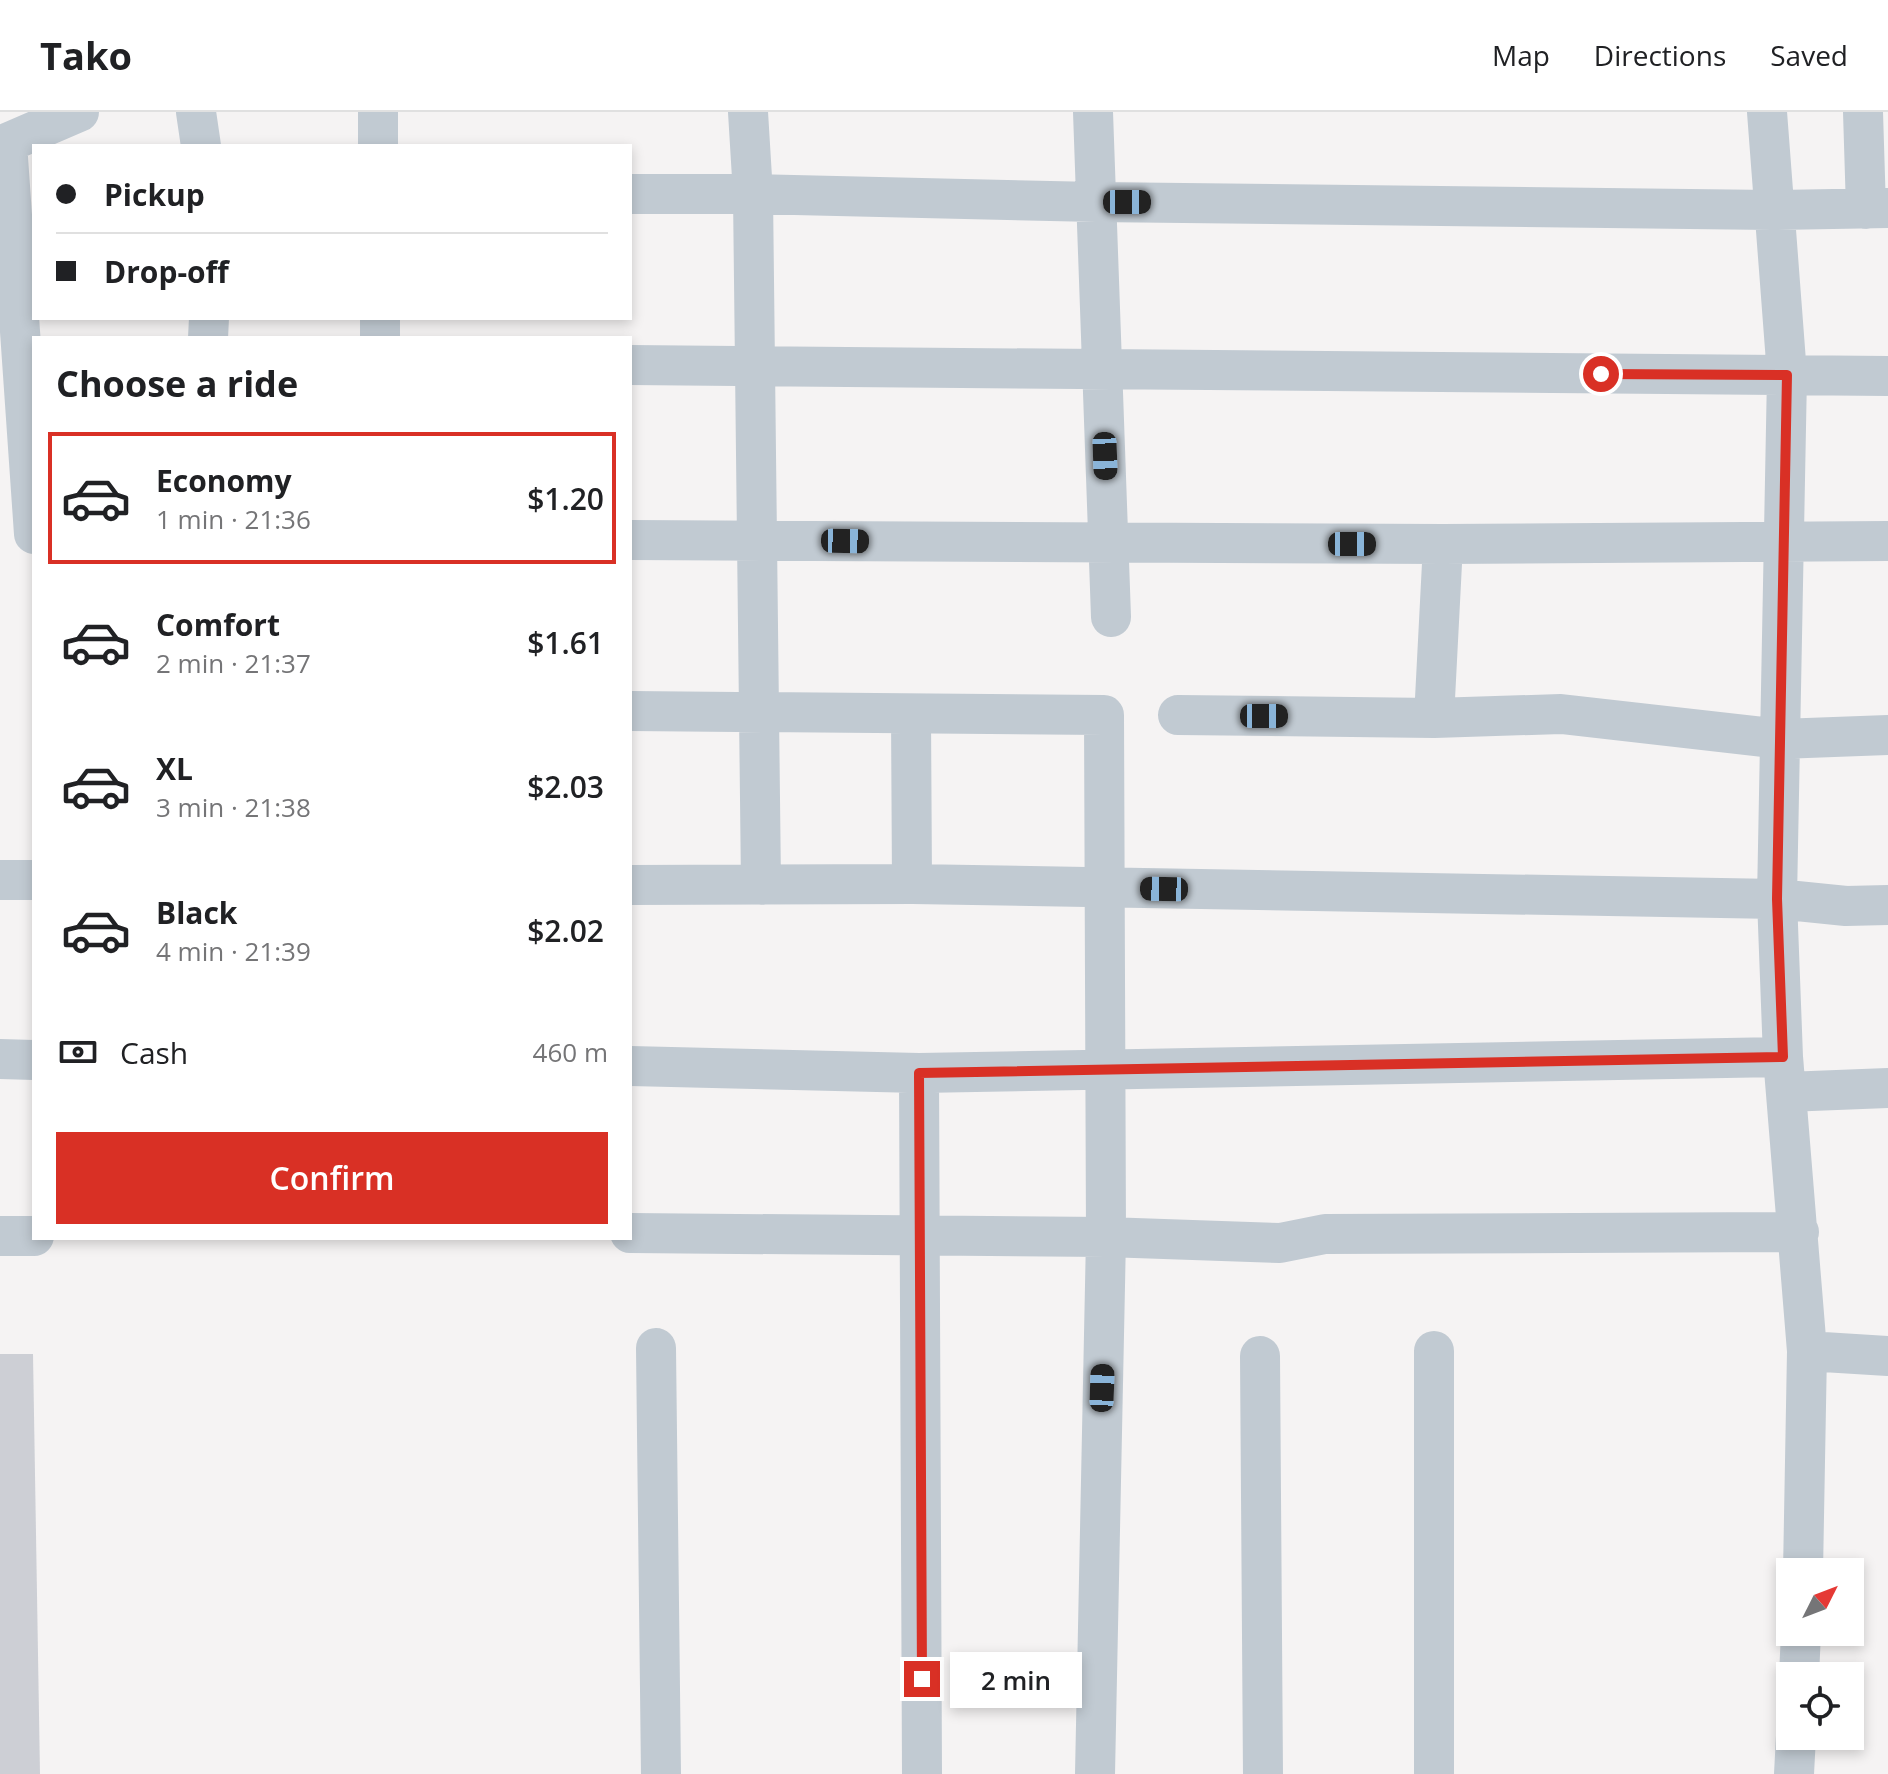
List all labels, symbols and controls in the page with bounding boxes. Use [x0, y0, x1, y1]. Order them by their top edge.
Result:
text: Tako [40, 29, 132, 81]
text: Map [1492, 36, 1550, 74]
text: Directions [1594, 36, 1726, 74]
text: Saved [1770, 36, 1848, 74]
text: Pickup [104, 174, 205, 215]
car [1103, 190, 1151, 214]
text: Drop-off [104, 251, 229, 292]
route start [1583, 356, 1619, 392]
text: Choose a ride [56, 359, 298, 408]
car [1092, 432, 1118, 480]
text: Economy [156, 460, 292, 501]
icon: car [60, 462, 132, 534]
text: $1.20 [527, 478, 604, 519]
text: 1 min · 21:36 [156, 501, 311, 537]
car [821, 529, 869, 553]
car [1328, 532, 1376, 556]
text: Comfort [156, 604, 280, 645]
icon: car [60, 606, 132, 678]
text: $1.61 [527, 622, 604, 663]
text: 2 min · 21:37 [156, 645, 311, 681]
car [1240, 704, 1288, 728]
text: XL [156, 748, 193, 789]
icon: car [60, 750, 132, 822]
text: $2.03 [527, 766, 604, 807]
text: 3 min · 21:38 [156, 789, 311, 825]
car [1140, 877, 1188, 901]
text: Black [156, 892, 237, 933]
icon: car [60, 894, 132, 966]
text: $2.02 [527, 910, 604, 951]
text: 4 min · 21:39 [156, 933, 311, 969]
icon: cash [56, 1030, 100, 1074]
text: Cash [120, 1032, 188, 1073]
text: 460 m [533, 1034, 608, 1070]
button: Confirm [56, 1132, 608, 1224]
car [1089, 1364, 1115, 1412]
north arrow [1776, 1558, 1864, 1646]
map controls [1776, 1558, 1864, 1750]
callout: 2 min [950, 1651, 1082, 1707]
route end [904, 1661, 940, 1697]
text: 2 min [981, 1662, 1051, 1698]
button: locate [1776, 1662, 1864, 1750]

